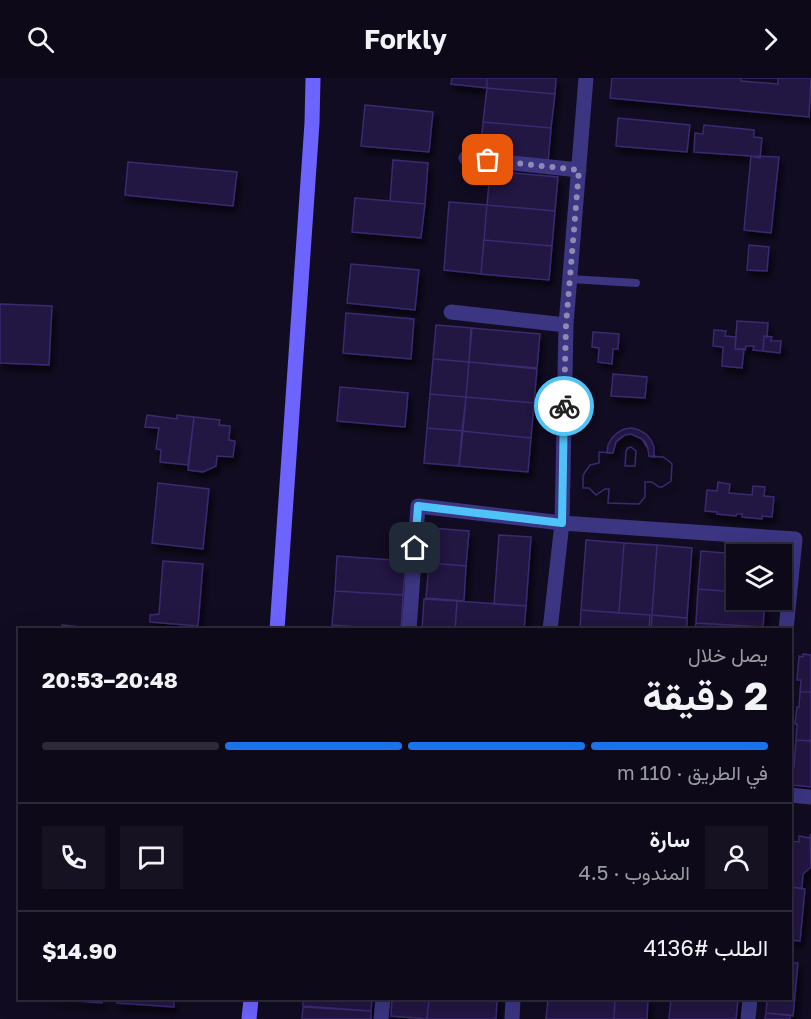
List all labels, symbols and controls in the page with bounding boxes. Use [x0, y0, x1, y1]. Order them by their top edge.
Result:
icon: search [24, 23, 57, 56]
text: Forkly [364, 23, 447, 55]
icon: forward [754, 23, 787, 56]
pin [462, 134, 513, 185]
icon: bag [471, 143, 504, 176]
courier [534, 376, 594, 436]
icon: bike [548, 390, 581, 423]
pin [389, 522, 440, 573]
icon: home [398, 531, 431, 564]
map controls [726, 544, 792, 610]
button: layers [726, 544, 792, 610]
text: يصل خلال [688, 642, 768, 666]
text: 20:48–20:53 [42, 666, 178, 693]
text: 2 دقيقة [642, 672, 768, 719]
text: في الطريق · 110 m [617, 760, 768, 784]
text: سارة [649, 825, 690, 852]
button: phone [42, 826, 105, 889]
button: chat [120, 826, 183, 889]
button: person [705, 826, 768, 889]
text: المندوب · 4.5 [579, 860, 690, 884]
text: الطلب #4136 [644, 934, 768, 961]
text: $14.90 [42, 937, 117, 964]

